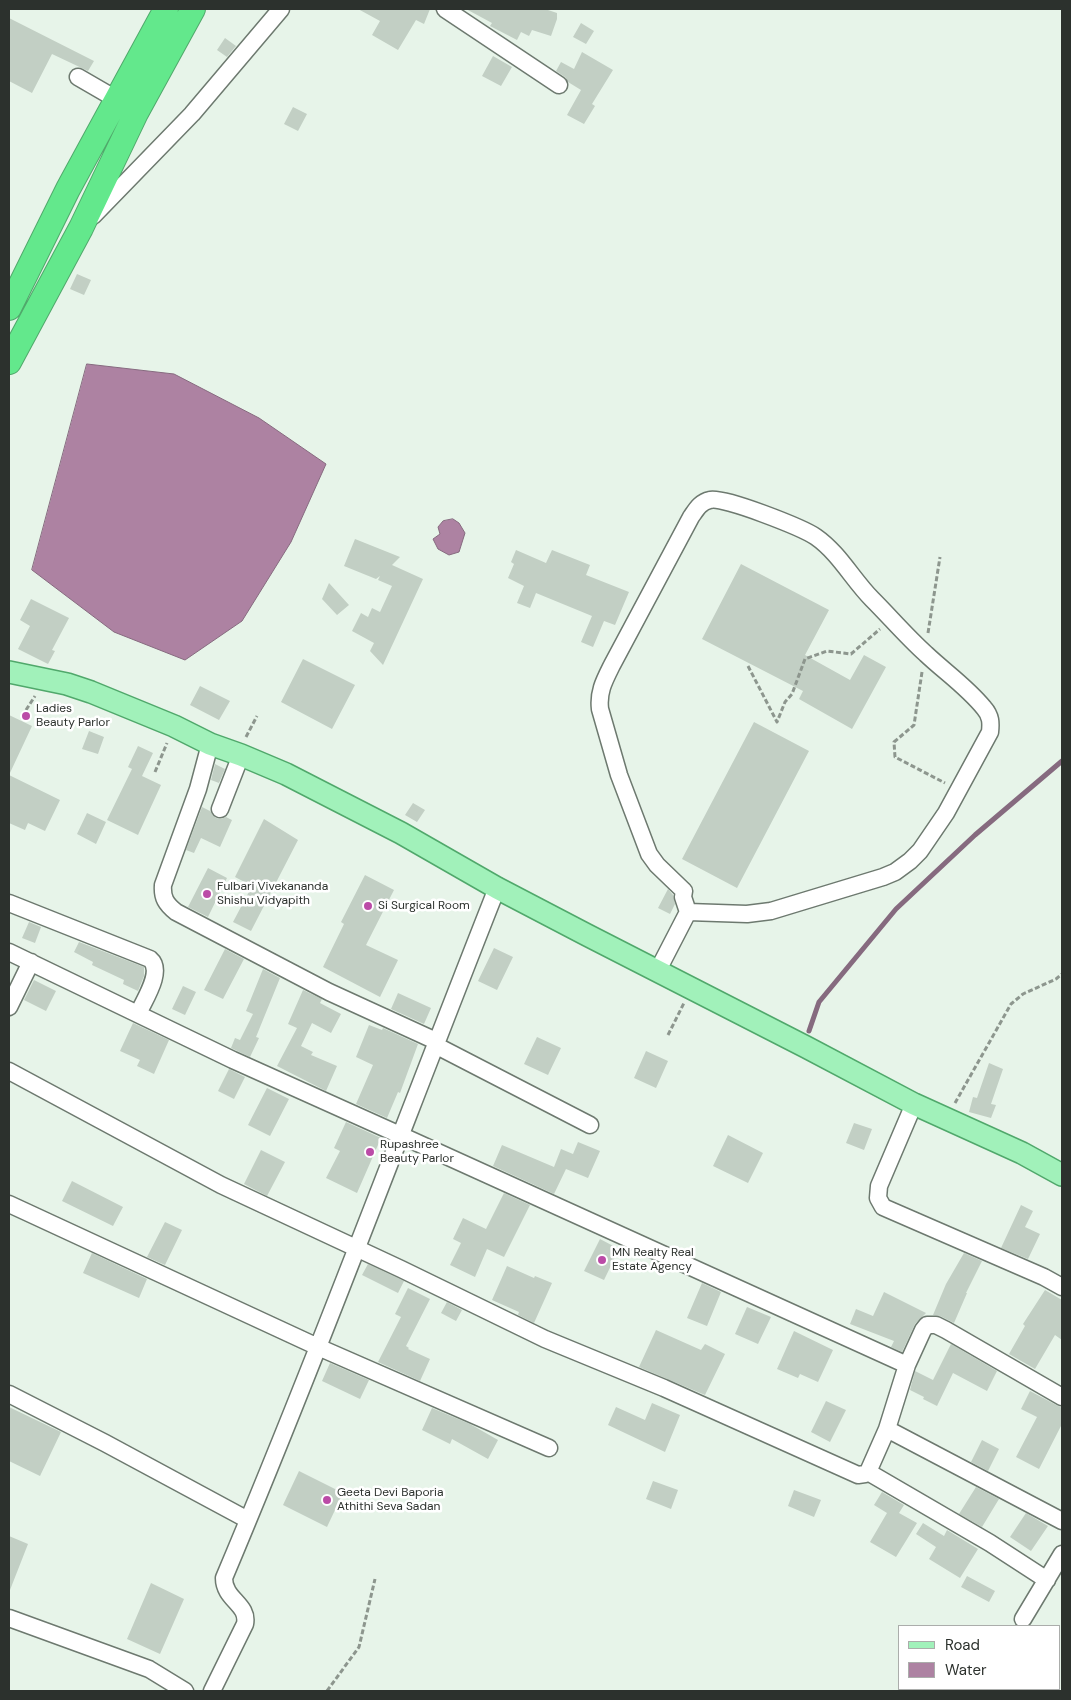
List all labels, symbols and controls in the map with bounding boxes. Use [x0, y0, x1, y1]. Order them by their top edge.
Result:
place label: Ladies Beauty Parlor [36, 702, 110, 730]
marker: Ladies Beauty Parlor [20, 710, 32, 722]
place label: Fulbari Vivekananda Shishu Vidyapith [217, 880, 328, 908]
marker: Fulbari Vivekananda Shishu Vidyapith [201, 888, 213, 900]
place label: Si Surgical Room [378, 899, 470, 913]
marker: Si Surgical Room [362, 900, 374, 912]
place label: Rupashree Beauty Parlor [380, 1138, 454, 1166]
marker: Rupashree Beauty Parlor [364, 1146, 376, 1158]
place label: MN Realty Real Estate Agency [612, 1246, 694, 1274]
marker: MN Realty Real Estate Agency [596, 1254, 608, 1266]
place label: Geeta Devi Baporia Athithi Seva Sadan [337, 1486, 443, 1514]
marker: Geeta Devi Baporia Athithi Seva Sadan [321, 1494, 333, 1506]
legend [898, 1625, 1061, 1690]
text: Road [945, 1635, 980, 1655]
text: Water [945, 1660, 986, 1680]

